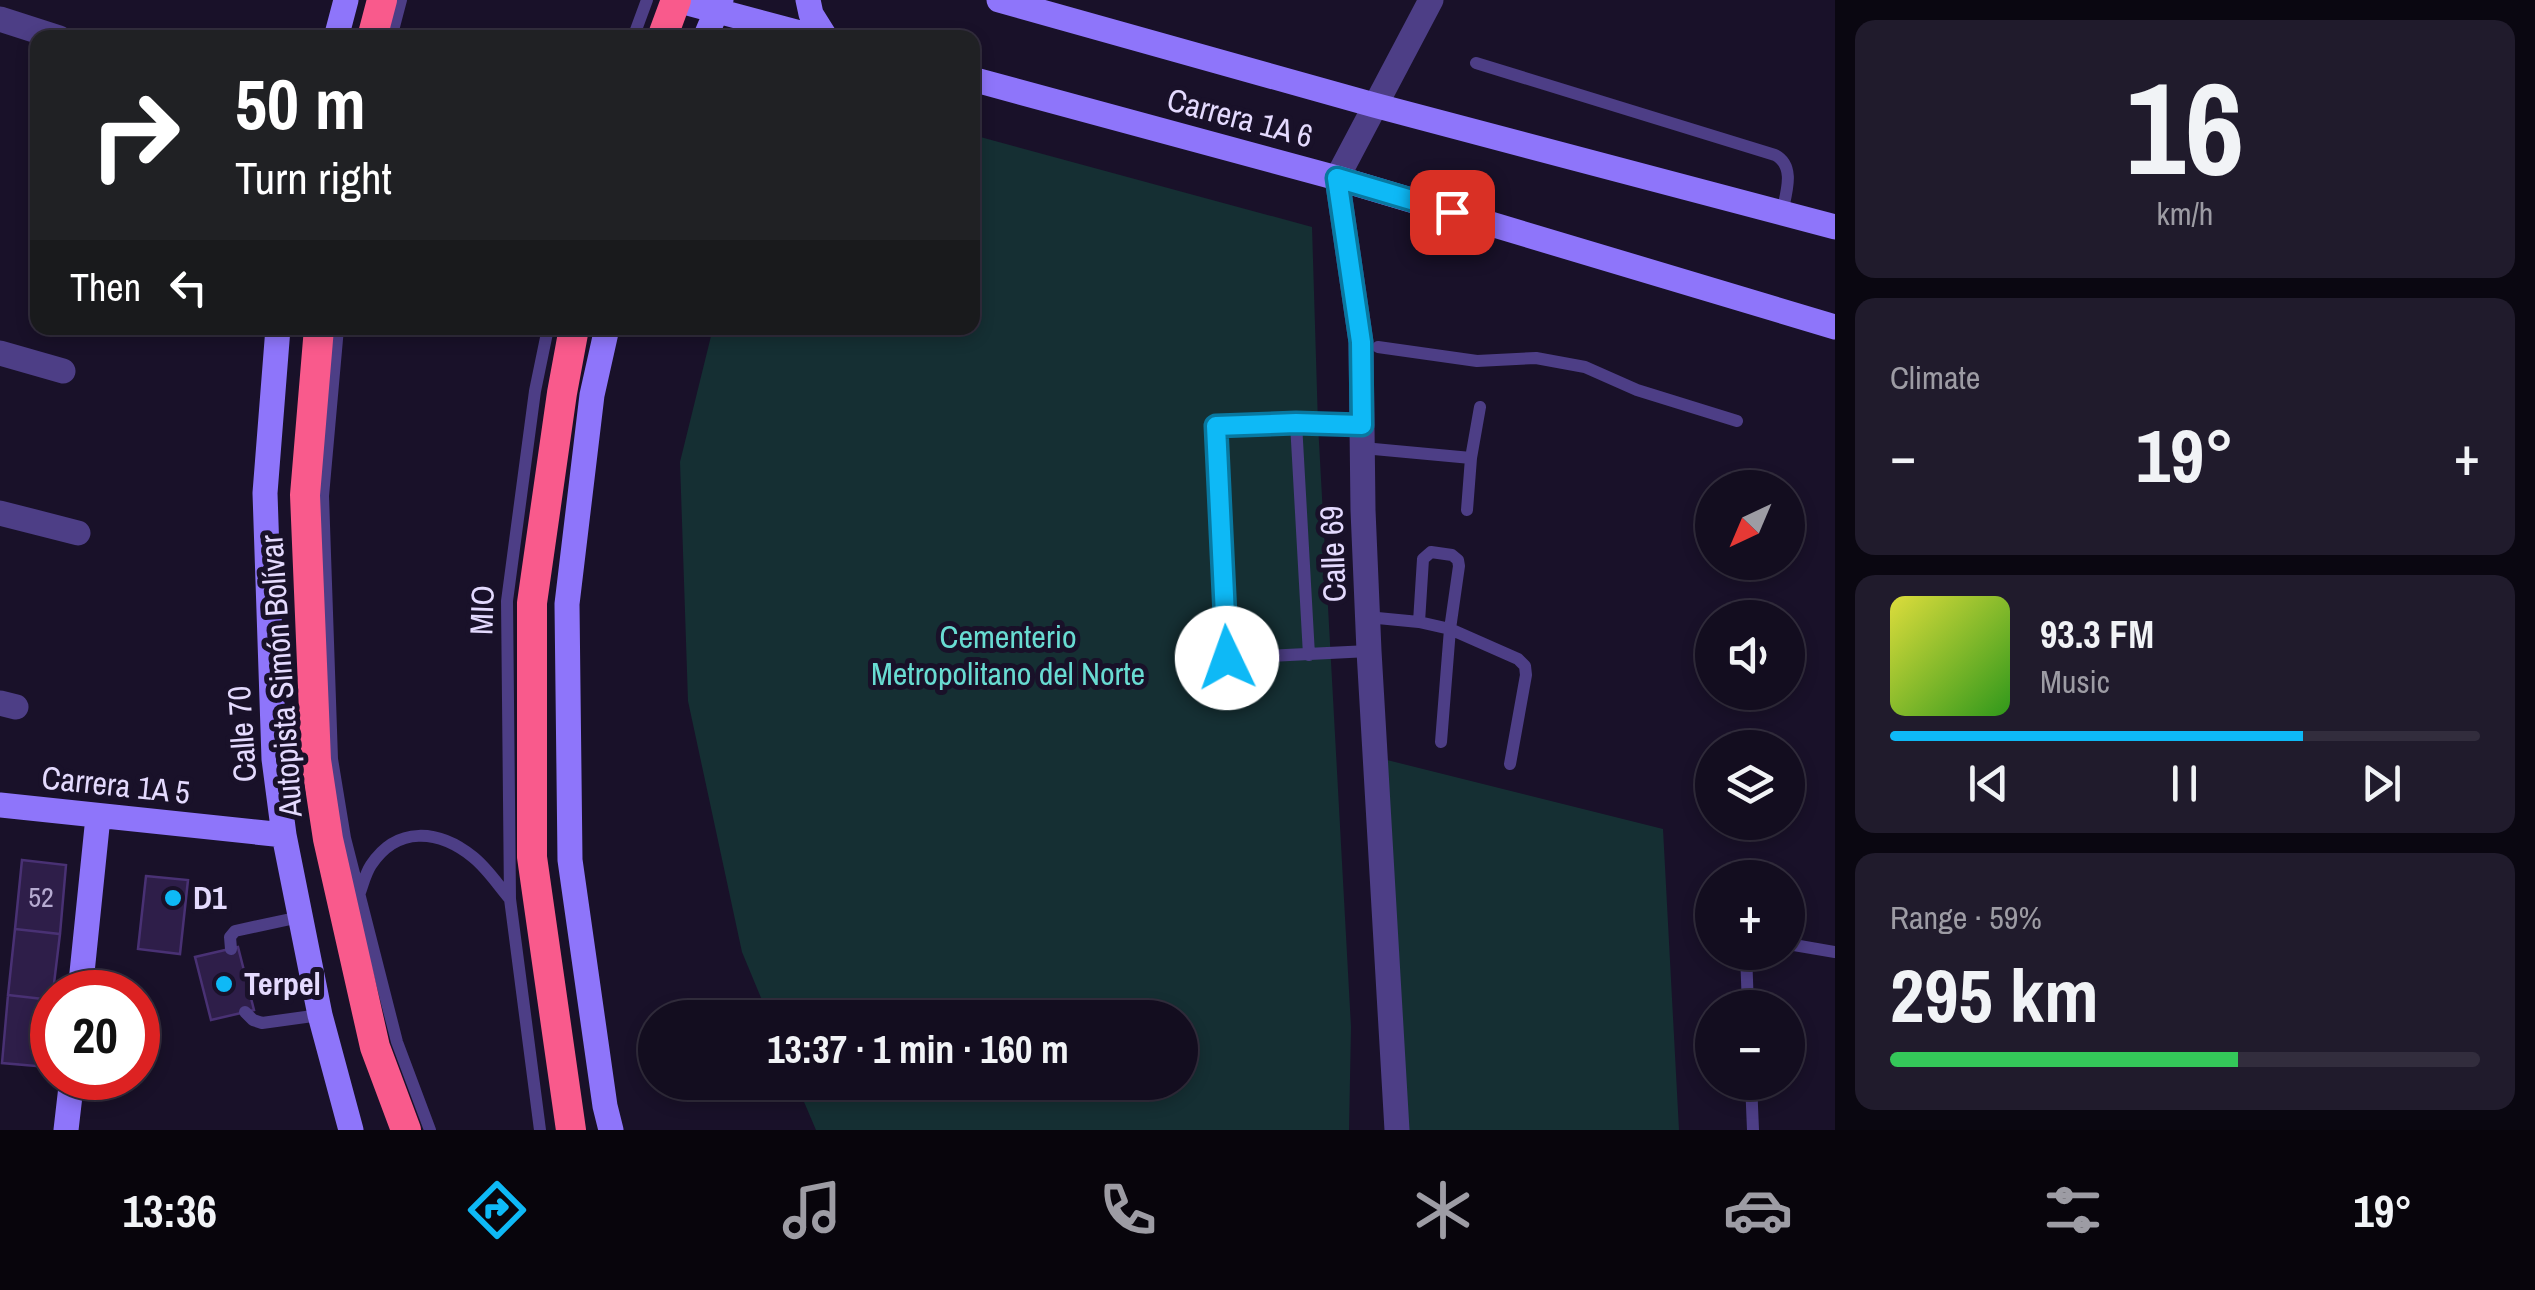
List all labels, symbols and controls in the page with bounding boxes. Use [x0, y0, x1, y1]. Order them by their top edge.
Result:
text: 16 [2126, 39, 2244, 215]
text: 50 m [235, 57, 366, 151]
icon: right [70, 70, 200, 200]
street label: Carrera 1A 6 [1163, 77, 1318, 158]
text: Turn right [235, 147, 392, 208]
pin [1410, 170, 1495, 255]
icon: arrive [1425, 185, 1480, 240]
text: km/h [2157, 192, 2213, 235]
icon: left [161, 260, 216, 315]
text: Then [70, 262, 141, 313]
text: Climate [1890, 356, 1980, 399]
text: 19° [2136, 404, 2234, 505]
text: − [1890, 418, 1916, 492]
text: + [2454, 418, 2480, 492]
north arrow [1695, 470, 1805, 580]
map controls [1695, 470, 1805, 1100]
street label: Calle 69 [1309, 505, 1356, 603]
street label: Autopista Simón Bolívar [249, 533, 312, 820]
street label: MIO [459, 584, 504, 636]
button: sound [1695, 600, 1805, 710]
position arrow [1175, 606, 1279, 710]
text: 93.3 FM [2040, 609, 2154, 660]
park label: Cementerio Metropolitano del Norte [871, 615, 1145, 695]
text: Music [2040, 660, 2110, 703]
street label: Calle 70 [217, 685, 266, 784]
button: layers [1695, 730, 1805, 840]
street label: Carrera 1A 5 [40, 755, 192, 814]
icon: previous [1961, 756, 2016, 811]
icon: pause [2157, 756, 2212, 811]
icon: next [2354, 756, 2409, 811]
button: + [1695, 860, 1805, 970]
place label: D1 [193, 876, 227, 919]
house number: 52 [28, 878, 54, 916]
marker: D1 [162, 887, 184, 909]
text: Range · 59% [1890, 896, 2042, 939]
text: 295 km [1890, 944, 2099, 1045]
place label: Terpel [244, 962, 321, 1005]
speed limit sign: 20 [30, 970, 160, 1100]
marker: Terpel [213, 973, 235, 995]
button: − [1695, 990, 1805, 1100]
text: 13:37 · 1 min · 160 m [767, 1024, 1069, 1075]
icon: directions [462, 1175, 532, 1245]
icon: music [777, 1175, 847, 1245]
icon: phone [1093, 1175, 1163, 1245]
icon: climate [1408, 1175, 1478, 1245]
icon: car [1723, 1175, 1793, 1245]
icon: filters [2038, 1175, 2108, 1245]
text: 13:36 [123, 1180, 217, 1241]
text: 19° [2353, 1180, 2412, 1241]

